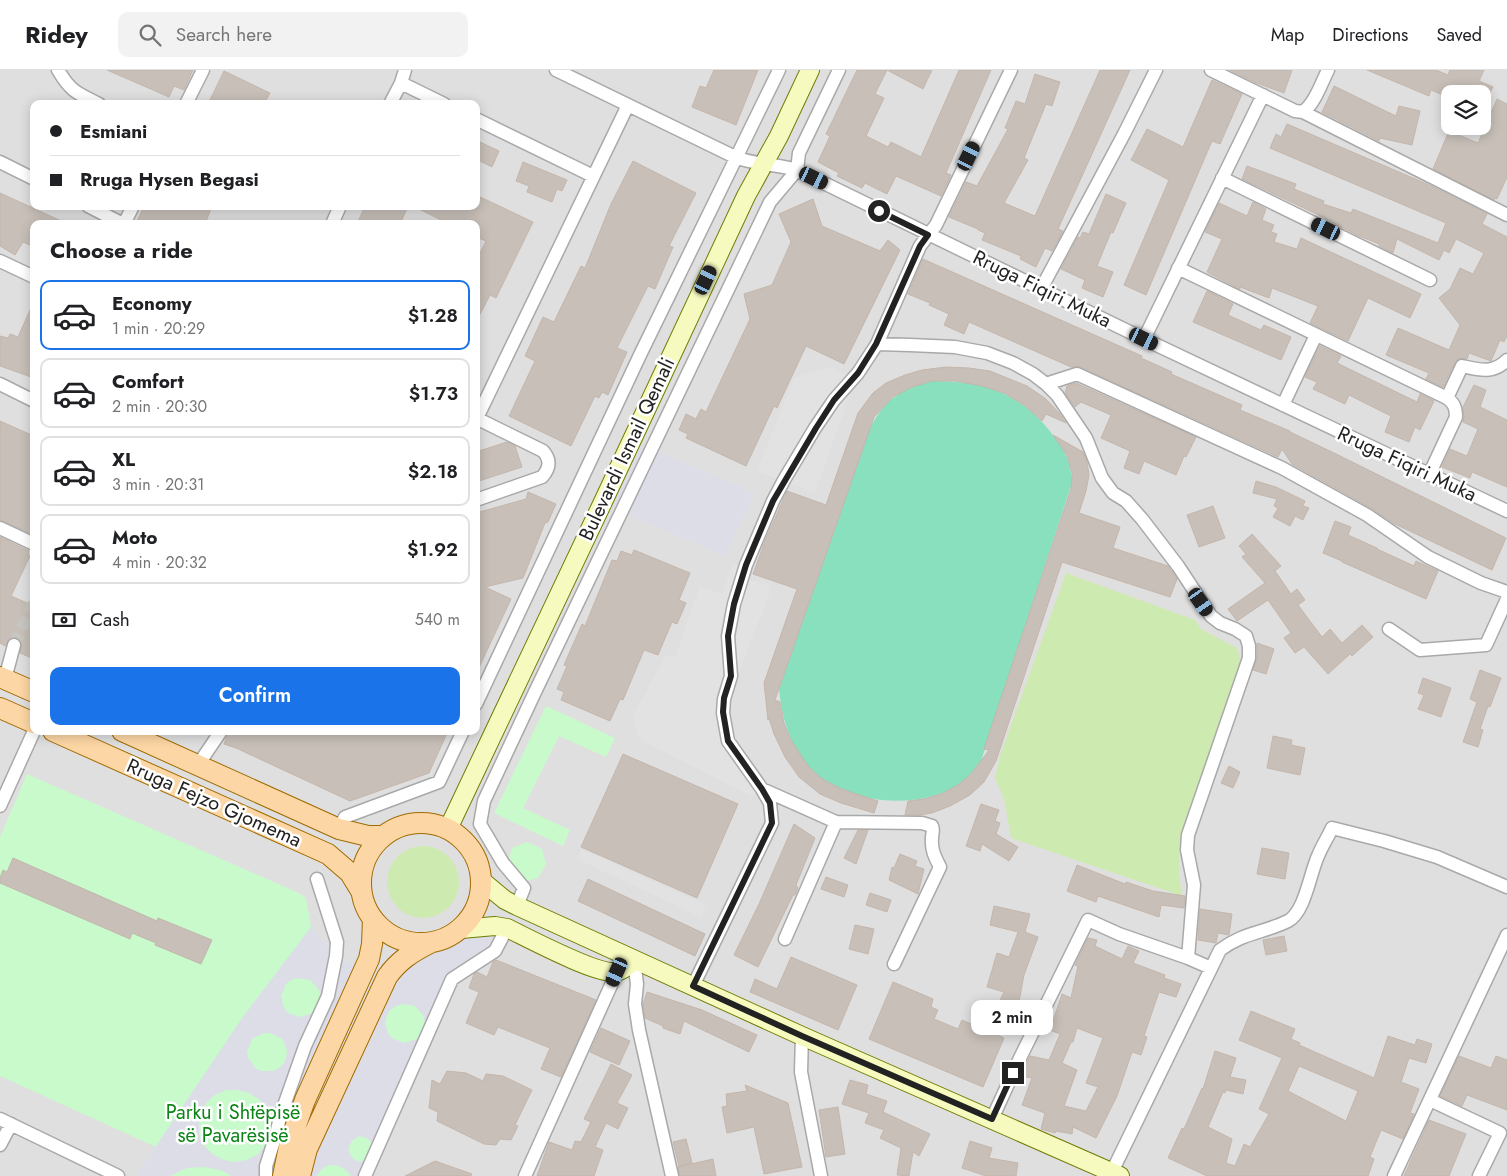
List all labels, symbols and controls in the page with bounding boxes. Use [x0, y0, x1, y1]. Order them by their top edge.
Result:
search box [118, 12, 468, 57]
text: Ridey [25, 17, 88, 52]
icon: search [136, 21, 164, 49]
text: Search here [176, 21, 272, 48]
text: Map [1271, 22, 1304, 48]
text: Directions [1332, 22, 1408, 48]
text: Saved [1436, 22, 1482, 48]
map controls [1441, 85, 1491, 135]
button: layers [1441, 85, 1491, 135]
text: Esmiani [80, 118, 147, 145]
car [955, 139, 982, 173]
car [797, 165, 830, 191]
text: Rruga Hysen Begasi [80, 166, 259, 193]
route start [868, 200, 890, 222]
car [1309, 216, 1342, 242]
text: Choose a ride [50, 234, 193, 266]
street label: Rruga Fiqiri Muka [968, 243, 1116, 335]
car [692, 263, 719, 297]
text: Economy [112, 290, 192, 317]
icon: car [52, 293, 97, 338]
text: $1.28 [408, 302, 458, 329]
text: 1 min · 20:29 [112, 317, 205, 340]
car [1127, 326, 1160, 352]
street label: Bulevardi Ismail Qemali [572, 353, 682, 545]
text: Comfort [112, 368, 184, 395]
icon: car [52, 371, 97, 416]
text: $1.73 [409, 380, 458, 407]
text: 2 min · 20:30 [112, 395, 207, 418]
street label: Rruga Fiqiri Muka [1333, 419, 1481, 509]
text: XL [112, 446, 135, 473]
icon: car [52, 449, 97, 494]
text: $2.18 [408, 458, 458, 485]
text: 3 min · 20:31 [112, 473, 204, 496]
text: Moto [112, 524, 157, 551]
icon: car [52, 527, 97, 572]
text: $1.92 [407, 536, 458, 563]
text: 4 min · 20:32 [112, 551, 207, 574]
car [1186, 585, 1215, 619]
icon: cash [50, 606, 78, 634]
text: Cash [90, 606, 130, 633]
text: 540 m [415, 608, 460, 631]
button: Confirm [50, 667, 460, 725]
street label: Rruga Fejzo Gjomema [122, 751, 306, 855]
car [604, 955, 629, 989]
callout: 2 min [972, 1000, 1054, 1036]
text: 2 min [991, 1006, 1033, 1029]
route end [1002, 1062, 1024, 1084]
park label: Parku i Shtëpisë së Pavarësisë [166, 1098, 300, 1150]

